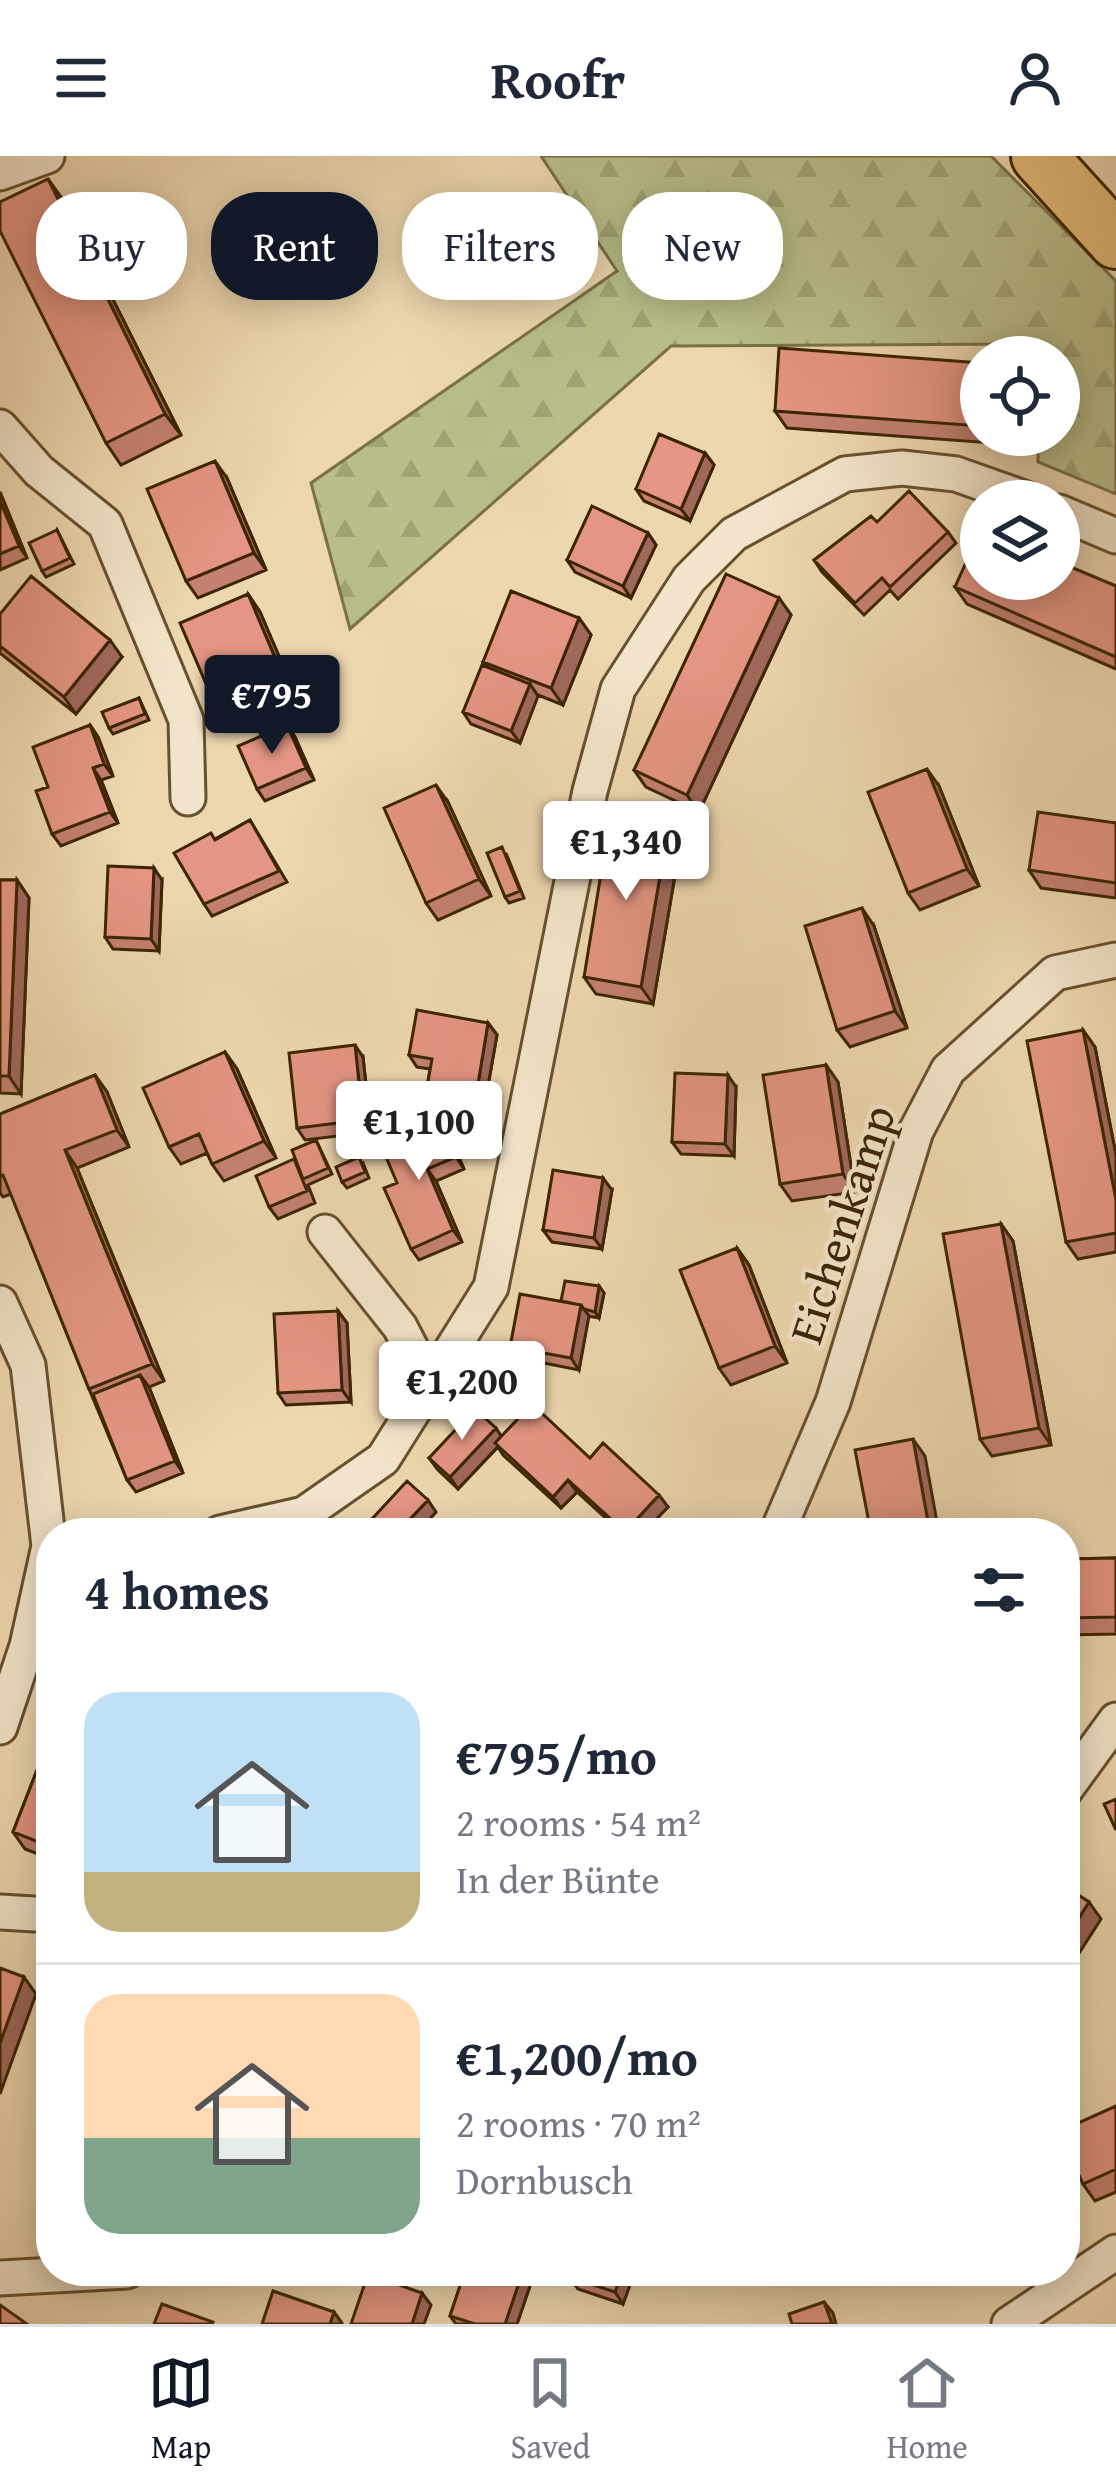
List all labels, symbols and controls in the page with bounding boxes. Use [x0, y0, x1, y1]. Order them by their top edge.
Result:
text: Roofr [491, 39, 625, 118]
icon: menu [48, 45, 114, 111]
icon: person [1002, 45, 1068, 111]
chip: Buy [36, 192, 187, 300]
chip: Rent [211, 192, 378, 300]
chip: Filters [402, 192, 598, 300]
chip: New [622, 192, 783, 300]
map controls [960, 336, 1080, 600]
button: locate [960, 336, 1080, 456]
button: layers [960, 480, 1080, 600]
pin: €795 [201, 655, 343, 757]
text: €795 [232, 665, 312, 722]
pin: €1,340 [528, 801, 724, 903]
text: €1,340 [570, 811, 682, 868]
pin: €1,100 [321, 1081, 517, 1183]
text: €1,100 [363, 1091, 475, 1148]
street label: Eichenkamp [769, 1096, 913, 1352]
pin: €1,200 [364, 1341, 560, 1443]
text: €1,200 [406, 1351, 518, 1408]
text: 4 homes [84, 1553, 270, 1628]
icon: filters [966, 1557, 1032, 1623]
text: €795/mo [456, 1718, 657, 1793]
icon: home [180, 1740, 324, 1884]
text: 2 rooms · 54 m² [456, 1793, 701, 1850]
text: In der Bünte [456, 1850, 659, 1907]
text: €1,200/mo [456, 2019, 698, 2094]
icon: home [180, 2042, 324, 2186]
text: 2 rooms · 70 m² [456, 2094, 701, 2151]
text: Dornbusch [456, 2151, 633, 2208]
tab: Map [148, 2350, 214, 2470]
tab: Saved [510, 2350, 590, 2470]
tab: Home [887, 2350, 968, 2470]

